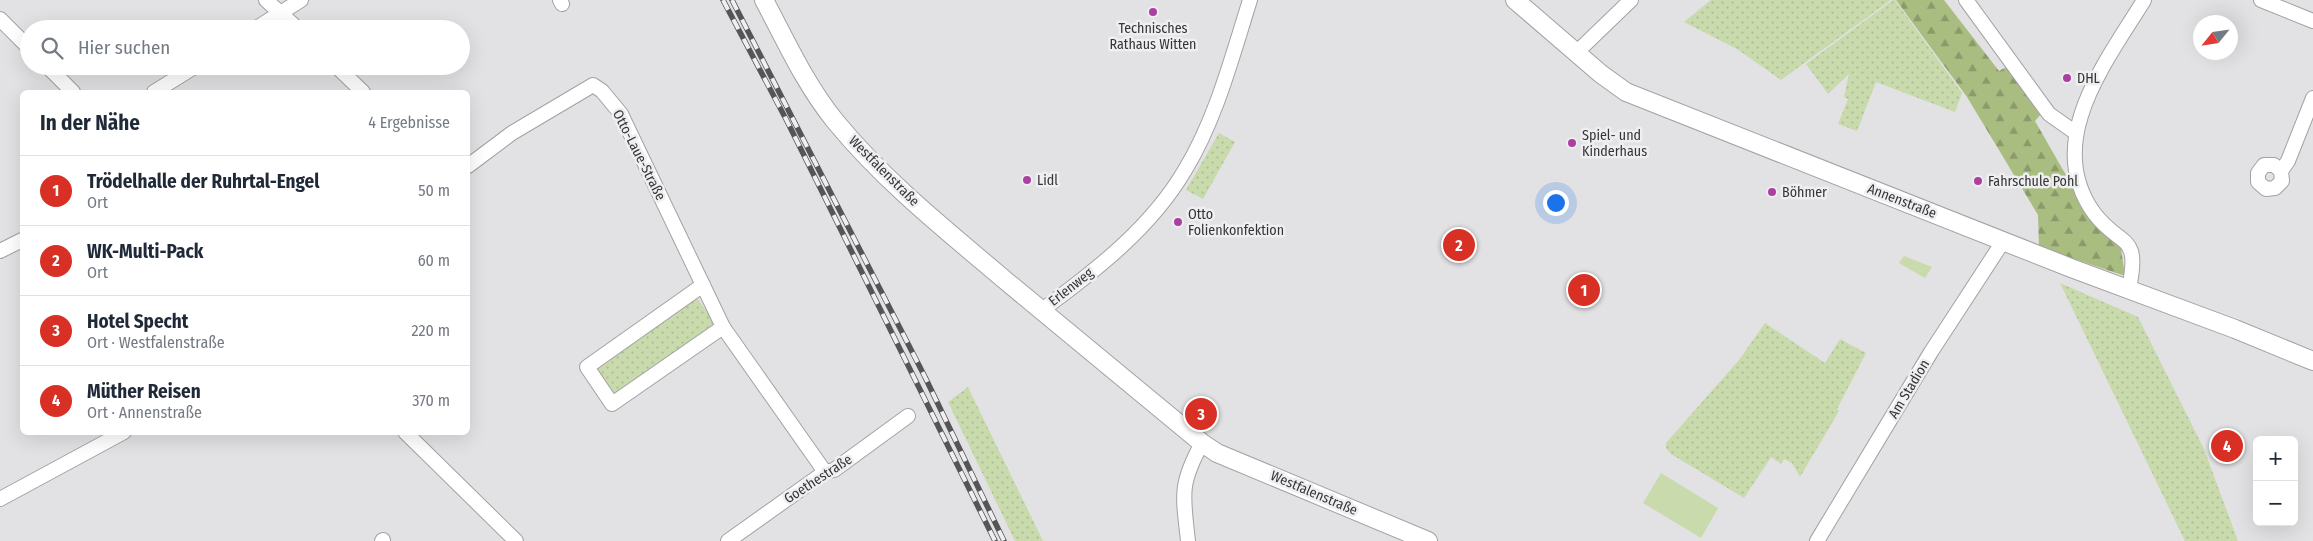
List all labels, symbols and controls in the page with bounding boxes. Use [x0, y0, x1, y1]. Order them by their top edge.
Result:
marker: Technisches Rathaus Witten [1147, 6, 1159, 18]
north arrow [2193, 15, 2238, 60]
search box [20, 20, 470, 75]
place label: Technisches Rathaus Witten [1109, 20, 1197, 53]
icon: search [38, 34, 66, 62]
text: Hier suchen [78, 36, 170, 59]
place label: DHL [2077, 70, 2100, 87]
marker: DHL [2061, 72, 2073, 84]
street label: Otto-Laue-Straße [609, 107, 669, 203]
text: In der Nähe [40, 110, 140, 136]
text: 4 Ergebnisse [368, 113, 450, 132]
place label: Spiel- und Kinderhaus [1582, 127, 1647, 160]
street label: Westfalenstraße [845, 132, 923, 210]
marker: Spiel- und Kinderhaus [1566, 137, 1578, 149]
text: Trödelhalle der Ruhrtal-Engel [87, 170, 319, 193]
place label: Lidl [1037, 172, 1058, 189]
place label: Fahrschule Pohl [1988, 173, 2078, 190]
marker: Lidl [1021, 174, 1033, 186]
marker: Fahrschule Pohl [1972, 175, 1984, 187]
street label: Annenstraße [1865, 180, 1939, 222]
text: 1 [53, 181, 59, 200]
text: 50 m [418, 181, 450, 200]
place label: Böhmer [1782, 184, 1827, 201]
marker: Böhmer [1766, 186, 1778, 198]
your location [1543, 190, 1569, 216]
text: Ort [87, 193, 108, 212]
place label: Otto Folienkonfektion [1188, 206, 1284, 239]
marker: Otto Folienkonfektion [1172, 216, 1184, 228]
pin: 2 [1443, 226, 1475, 264]
text: WK-Multi-Pack [87, 240, 203, 263]
text: 2 [52, 251, 60, 270]
text: 60 m [418, 251, 450, 270]
text: Ort [87, 263, 108, 282]
street label: Erlenweg [1045, 264, 1097, 310]
pin: 1 [1568, 271, 1600, 309]
text: Hotel Specht [87, 310, 188, 333]
text: 3 [52, 321, 60, 340]
text: 220 m [411, 321, 450, 340]
text: Ort · Westfalenstraße [87, 333, 225, 352]
street label: Am Stadion [1885, 357, 1933, 421]
text: Müther Reisen [87, 380, 201, 403]
text: 4 [52, 391, 60, 410]
text: 370 m [412, 391, 450, 410]
pin: 3 [1185, 395, 1217, 433]
text: Ort · Annenstraße [87, 403, 202, 422]
pin: 4 [2211, 427, 2243, 465]
map controls [2253, 436, 2298, 526]
button: + [2253, 436, 2298, 481]
street label: Goethestraße [781, 451, 855, 507]
street label: Westfalenstraße [1268, 467, 1360, 519]
button: − [2253, 481, 2298, 526]

